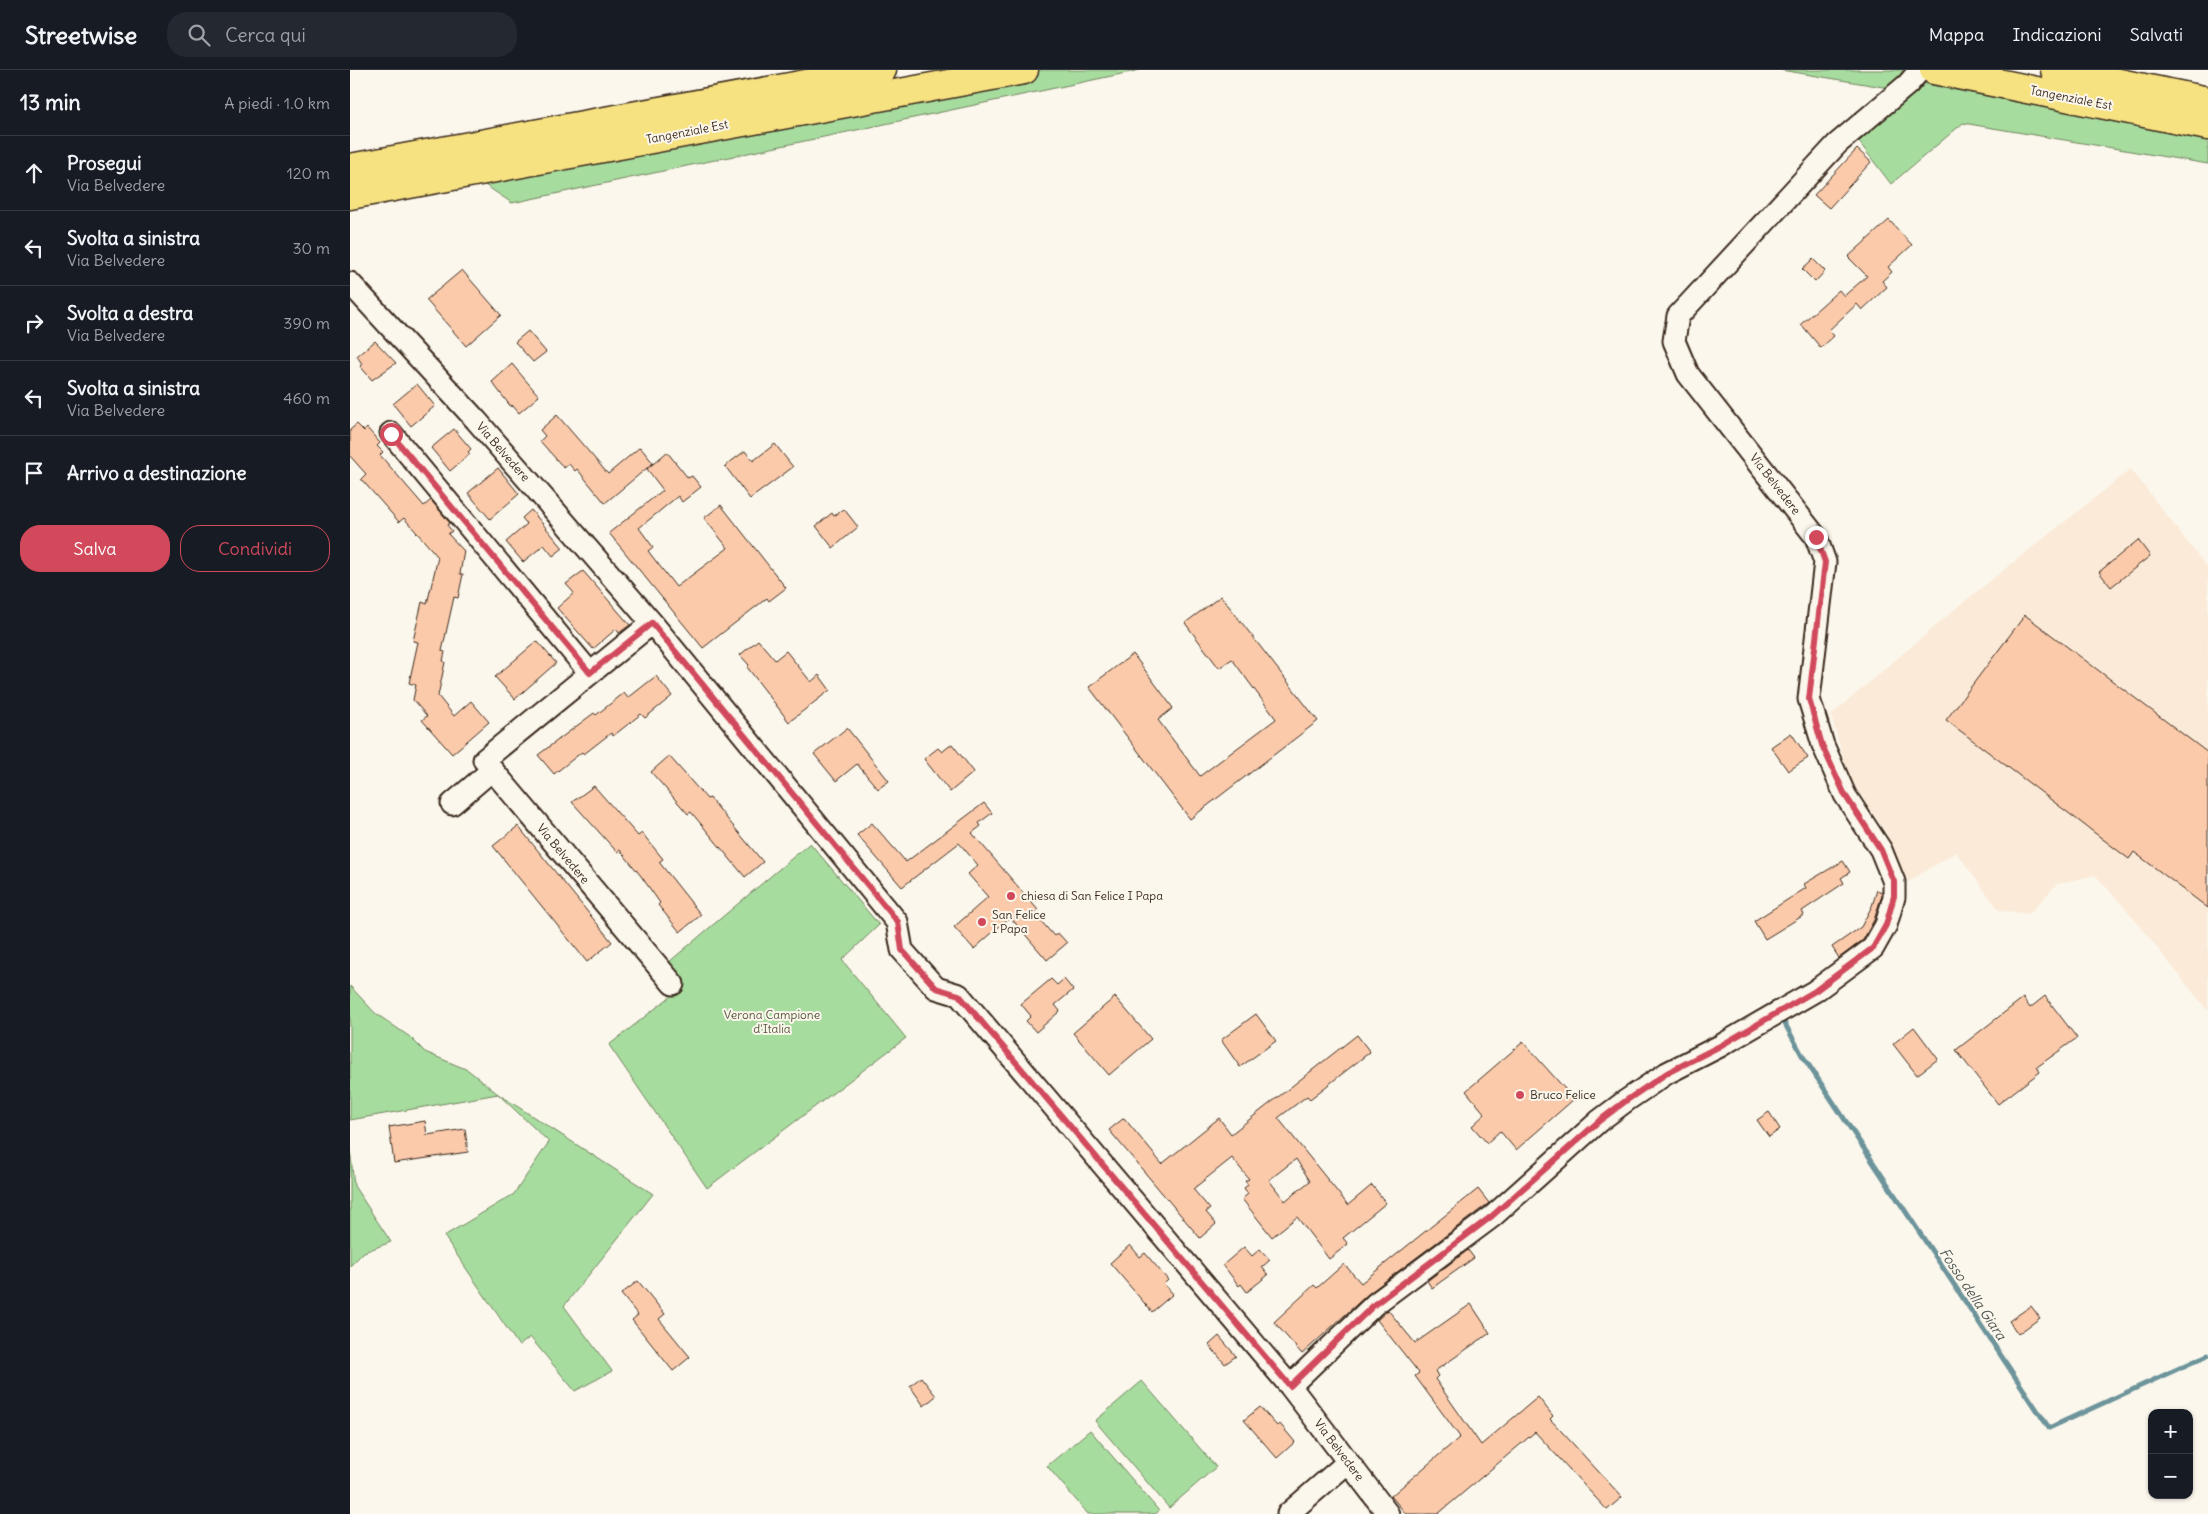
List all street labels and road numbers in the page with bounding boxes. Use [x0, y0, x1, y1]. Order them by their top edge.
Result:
street label: Tangenziale Est [2029, 82, 2113, 113]
street label: Tangenziale Est [645, 116, 729, 147]
street label: Via Belvedere [474, 419, 533, 484]
street label: Via Belvedere [1747, 450, 1804, 517]
street label: Via Belvedere [534, 821, 593, 887]
street label: Via Belvedere [1311, 1416, 1368, 1484]

